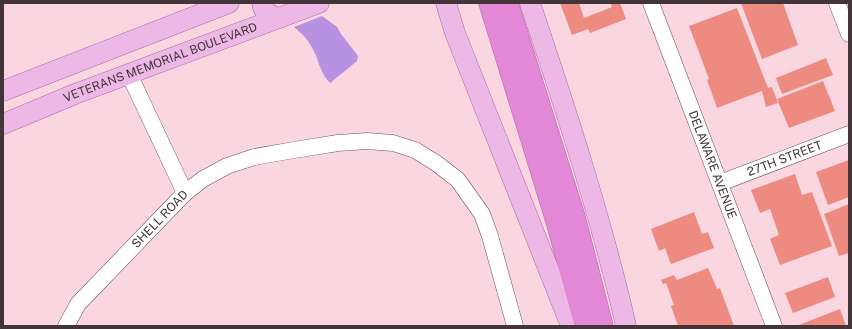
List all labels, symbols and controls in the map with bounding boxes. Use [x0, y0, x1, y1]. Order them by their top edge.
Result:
street label: VETERANS MEMORIAL BOULEVARD [61, 20, 259, 105]
street label: DELAWARE AVENUE [686, 109, 740, 221]
street label: 27TH STREET [745, 138, 824, 179]
street label: SHELL ROAD [129, 187, 191, 251]

